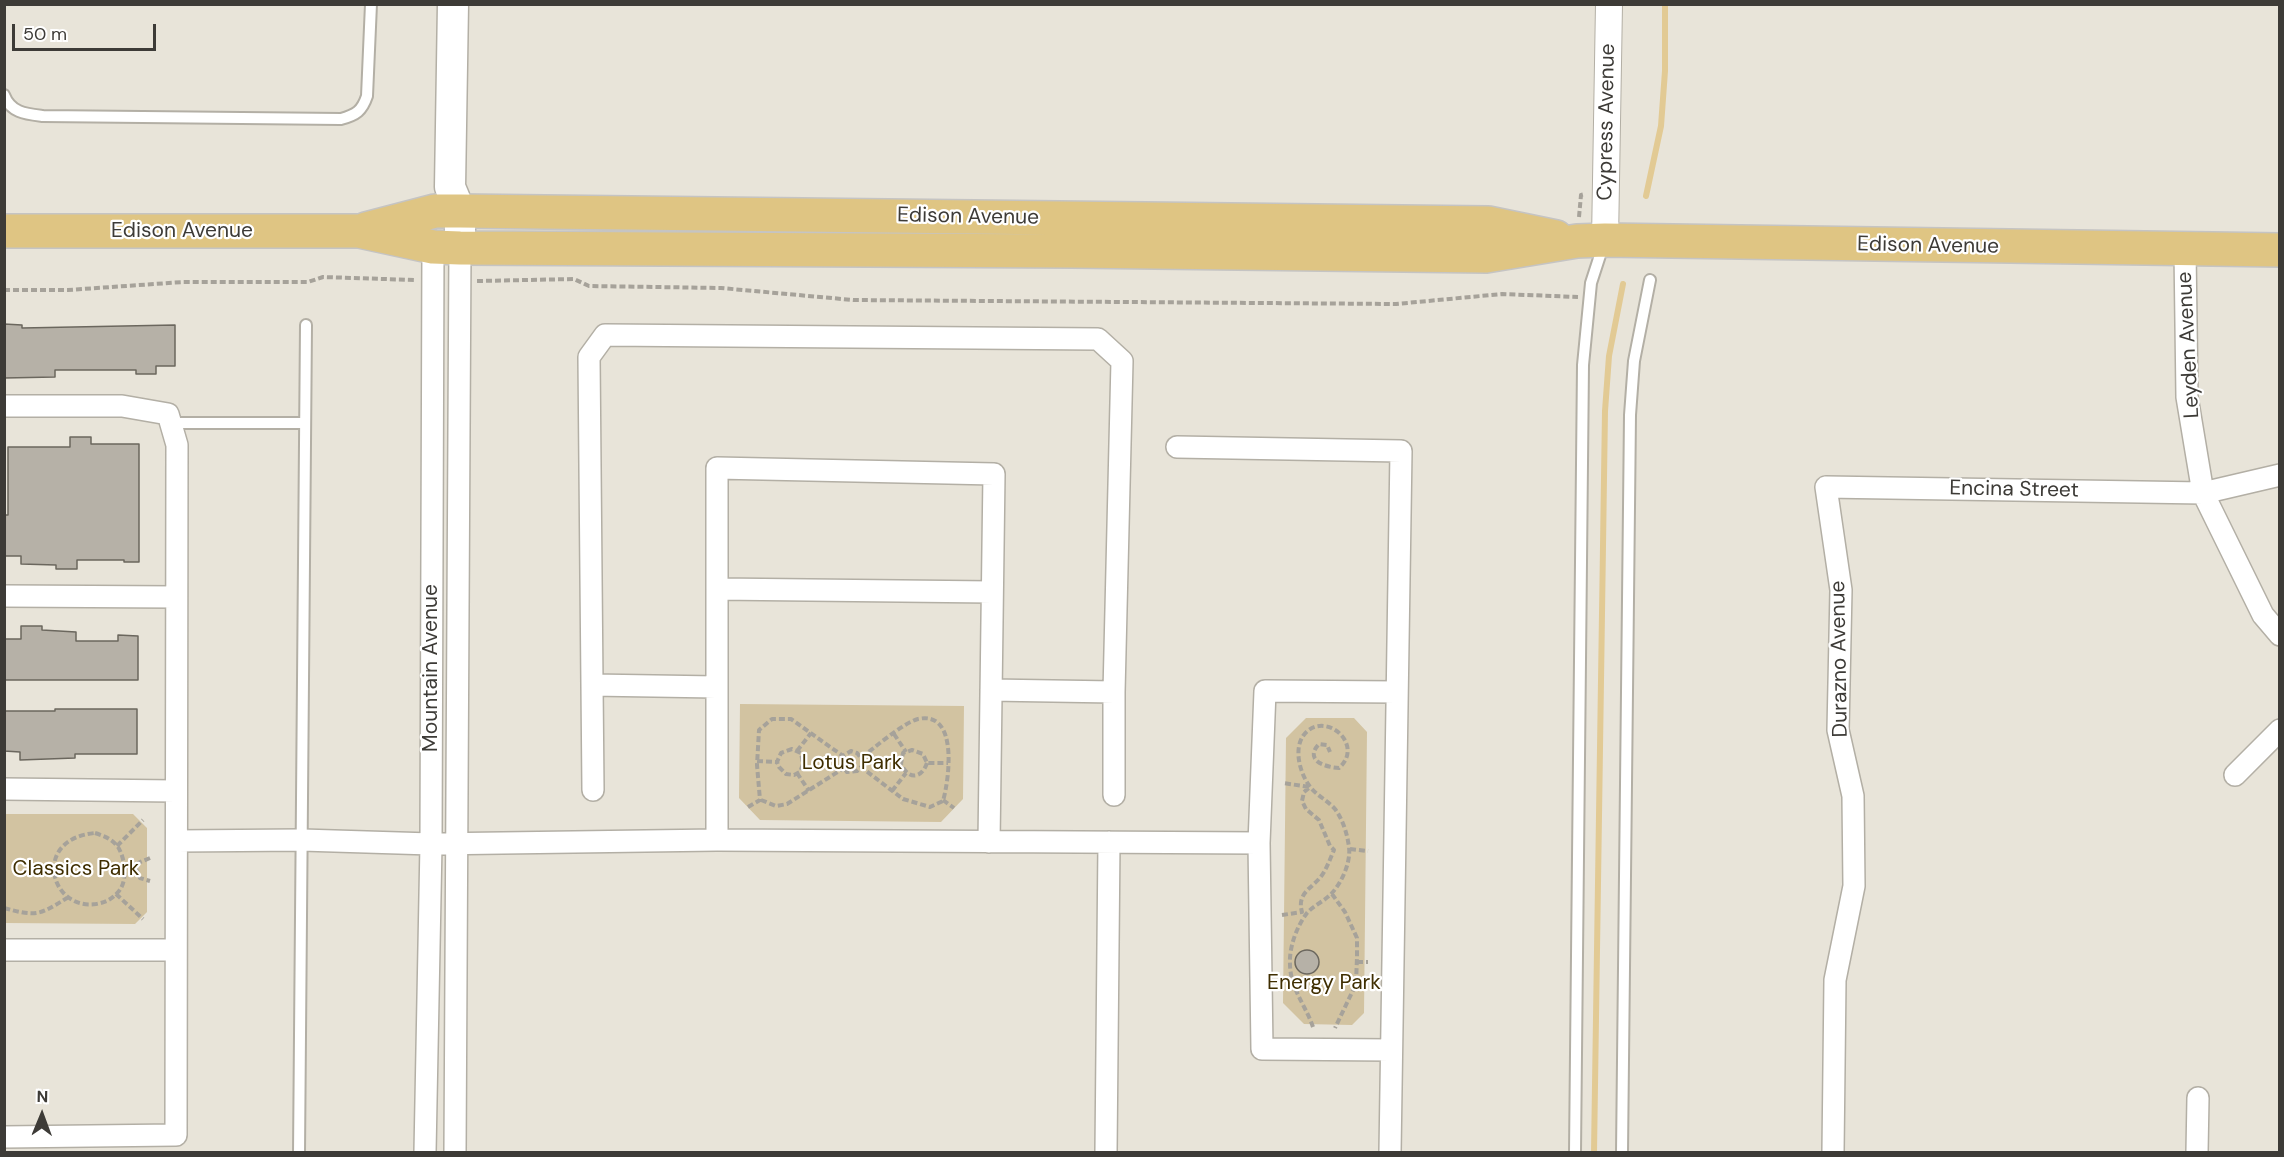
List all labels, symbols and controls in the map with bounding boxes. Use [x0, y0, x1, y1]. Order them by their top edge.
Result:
scale bar [15, 12, 159, 50]
text: 50 m [23, 22, 67, 46]
street label: Cypress Avenue [1593, 43, 1621, 201]
street label: Edison Avenue [897, 203, 1039, 231]
street label: Edison Avenue [111, 218, 253, 244]
street label: Edison Avenue [1857, 232, 1999, 260]
street label: Leyden Avenue [2173, 271, 2205, 419]
street label: Encina Street [1949, 476, 2079, 504]
street label: Durazno Avenue [1826, 580, 1854, 738]
street label: Mountain Avenue [418, 584, 444, 752]
park label: Lotus Park [802, 750, 902, 776]
park label: Classics Park [13, 856, 139, 882]
park label: Energy Park [1267, 970, 1381, 996]
north arrow [12, 1085, 72, 1145]
text: N [36, 1086, 48, 1107]

